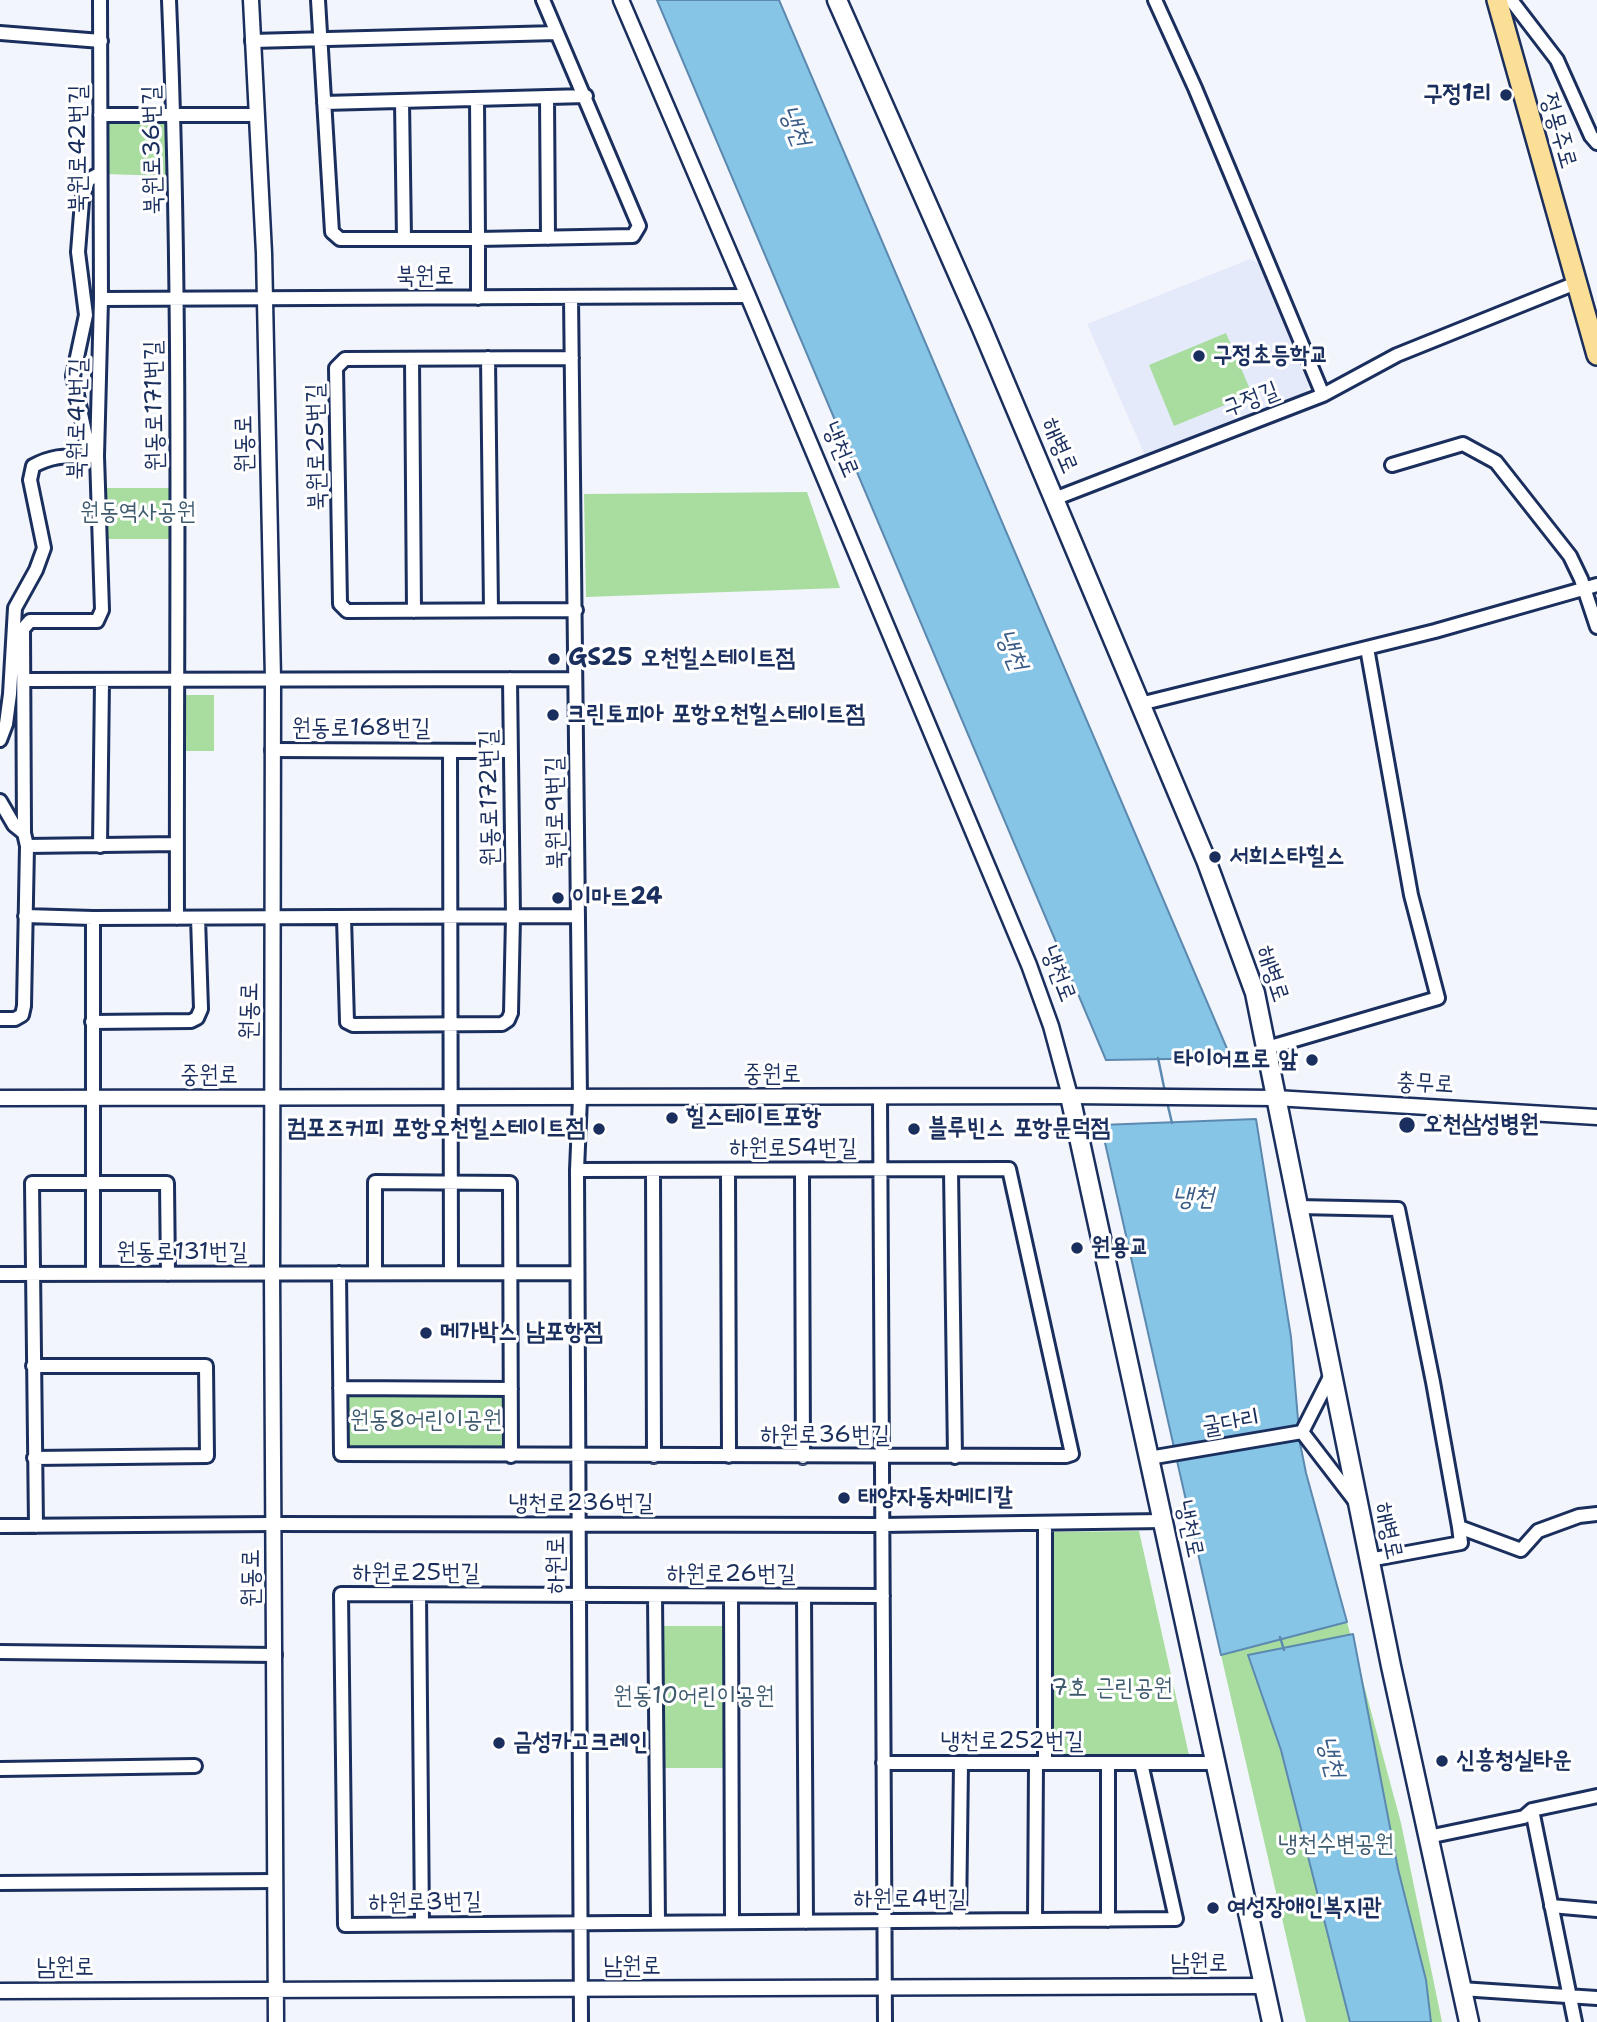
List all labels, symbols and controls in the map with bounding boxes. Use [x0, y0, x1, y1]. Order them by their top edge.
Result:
place label: 구정1리 [1423, 81, 1492, 109]
street label: 북원로42번길 [65, 85, 93, 213]
street label: 북원로36번길 [137, 85, 169, 215]
marker: 구정1리 [1498, 87, 1514, 103]
street label: 정몽주로 [1534, 90, 1582, 172]
water label: 냉천 [772, 101, 816, 151]
street label: 북원로 [396, 263, 454, 291]
street label: 원동로171번길 [139, 340, 171, 472]
place label: 구정초등학교 [1213, 342, 1329, 370]
marker: 구정초등학교 [1191, 348, 1207, 364]
street label: 북원로41번길 [63, 358, 93, 480]
street label: 구정길 [1219, 376, 1283, 424]
street label: 북원로25번길 [301, 383, 333, 511]
street label: 해병로 [1034, 414, 1084, 478]
street label: 원동로 [230, 415, 260, 473]
street label: 냉천로 [815, 418, 865, 482]
park label: 원동역사공원 [80, 499, 196, 527]
water label: 냉천 [988, 625, 1034, 675]
place label: GS25 오천힐스테이트점 [568, 645, 795, 673]
marker: GS25 오천힐스테이트점 [546, 651, 562, 667]
place label: 크린토피아 포항오천힐스테이트점 [567, 701, 865, 729]
marker: 크린토피아 포항오천힐스테이트점 [545, 707, 561, 723]
street label: 원동로168번길 [292, 715, 430, 743]
street label: 원동로172번길 [474, 729, 506, 867]
street label: 북원로9번길 [541, 756, 571, 870]
place label: 서희스타힐스 [1229, 843, 1345, 871]
marker: 서희스타힐스 [1207, 849, 1223, 865]
place label: 이마트24 [572, 884, 663, 912]
marker: 이마트24 [550, 890, 566, 906]
street label: 냉천로 [1034, 942, 1082, 1006]
street label: 해병로 [1249, 942, 1295, 1006]
street label: 원동로 [235, 982, 265, 1040]
place label: 타이어프로 앞 [1174, 1046, 1298, 1074]
marker: 타이어프로 앞 [1304, 1052, 1320, 1068]
street label: 중원로 [743, 1061, 801, 1089]
street label: 중원로 [180, 1062, 238, 1090]
street label: 충무로 [1395, 1068, 1455, 1100]
place label: 힐스테이트포항 [686, 1104, 821, 1132]
marker: 힐스테이트포항 [664, 1110, 680, 1126]
place label: 오천삼성병원 [1423, 1111, 1539, 1139]
place label: 컴포즈커피 포항오천힐스테이트점 [287, 1115, 585, 1143]
place label: 블루빈스 포항문덕점 [928, 1115, 1110, 1143]
marker: 오천삼성병원 [1397, 1115, 1417, 1135]
marker: 컴포즈커피 포항오천힐스테이트점 [591, 1121, 607, 1137]
marker: 블루빈스 포항문덕점 [906, 1121, 922, 1137]
street label: 하원로54번길 [729, 1135, 857, 1163]
water label: 냉천 [1172, 1182, 1214, 1214]
place label: 원용교 [1091, 1234, 1149, 1262]
street label: 원동로131번길 [117, 1239, 247, 1267]
marker: 원용교 [1069, 1240, 1085, 1256]
place label: 메가박스 남포항점 [440, 1319, 603, 1347]
marker: 메가박스 남포항점 [418, 1325, 434, 1341]
street label: 굴다리 [1200, 1404, 1262, 1442]
park label: 원동8어린이공원 [350, 1407, 502, 1435]
street label: 하원로36번길 [760, 1422, 890, 1450]
place label: 태양자동차메디칼 [858, 1484, 1012, 1512]
street label: 냉천로236번길 [508, 1490, 654, 1518]
marker: 태양자동차메디칼 [836, 1490, 852, 1506]
street label: 냉천로 [1169, 1498, 1209, 1560]
street label: 해병로 [1368, 1500, 1408, 1562]
street label: 하원로 [543, 1536, 571, 1594]
street label: 원동로 [238, 1549, 266, 1607]
street label: 하원로25번길 [352, 1560, 480, 1588]
street label: 하원로26번길 [666, 1561, 796, 1589]
park label: 7호 근린공원 [1051, 1675, 1173, 1703]
park label: 원동10어린이공원 [613, 1683, 775, 1711]
street label: 냉천로252번길 [940, 1728, 1084, 1756]
place label: 금성카고크레인 [513, 1729, 648, 1757]
water label: 냉천 [1310, 1733, 1350, 1781]
marker: 금성카고크레인 [491, 1735, 507, 1751]
place label: 신흥청실타운 [1456, 1747, 1572, 1775]
marker: 신흥청실타운 [1434, 1753, 1450, 1769]
park label: 냉천수변공원 [1278, 1831, 1394, 1859]
street label: 하원로4번길 [853, 1886, 967, 1914]
street label: 하원로3번길 [368, 1888, 482, 1918]
place label: 여성장애인복지관 [1227, 1894, 1381, 1922]
marker: 여성장애인복지관 [1205, 1900, 1221, 1916]
street label: 남원로 [1170, 1950, 1228, 1978]
street label: 남원로 [603, 1953, 661, 1981]
street label: 남원로 [36, 1954, 94, 1982]

